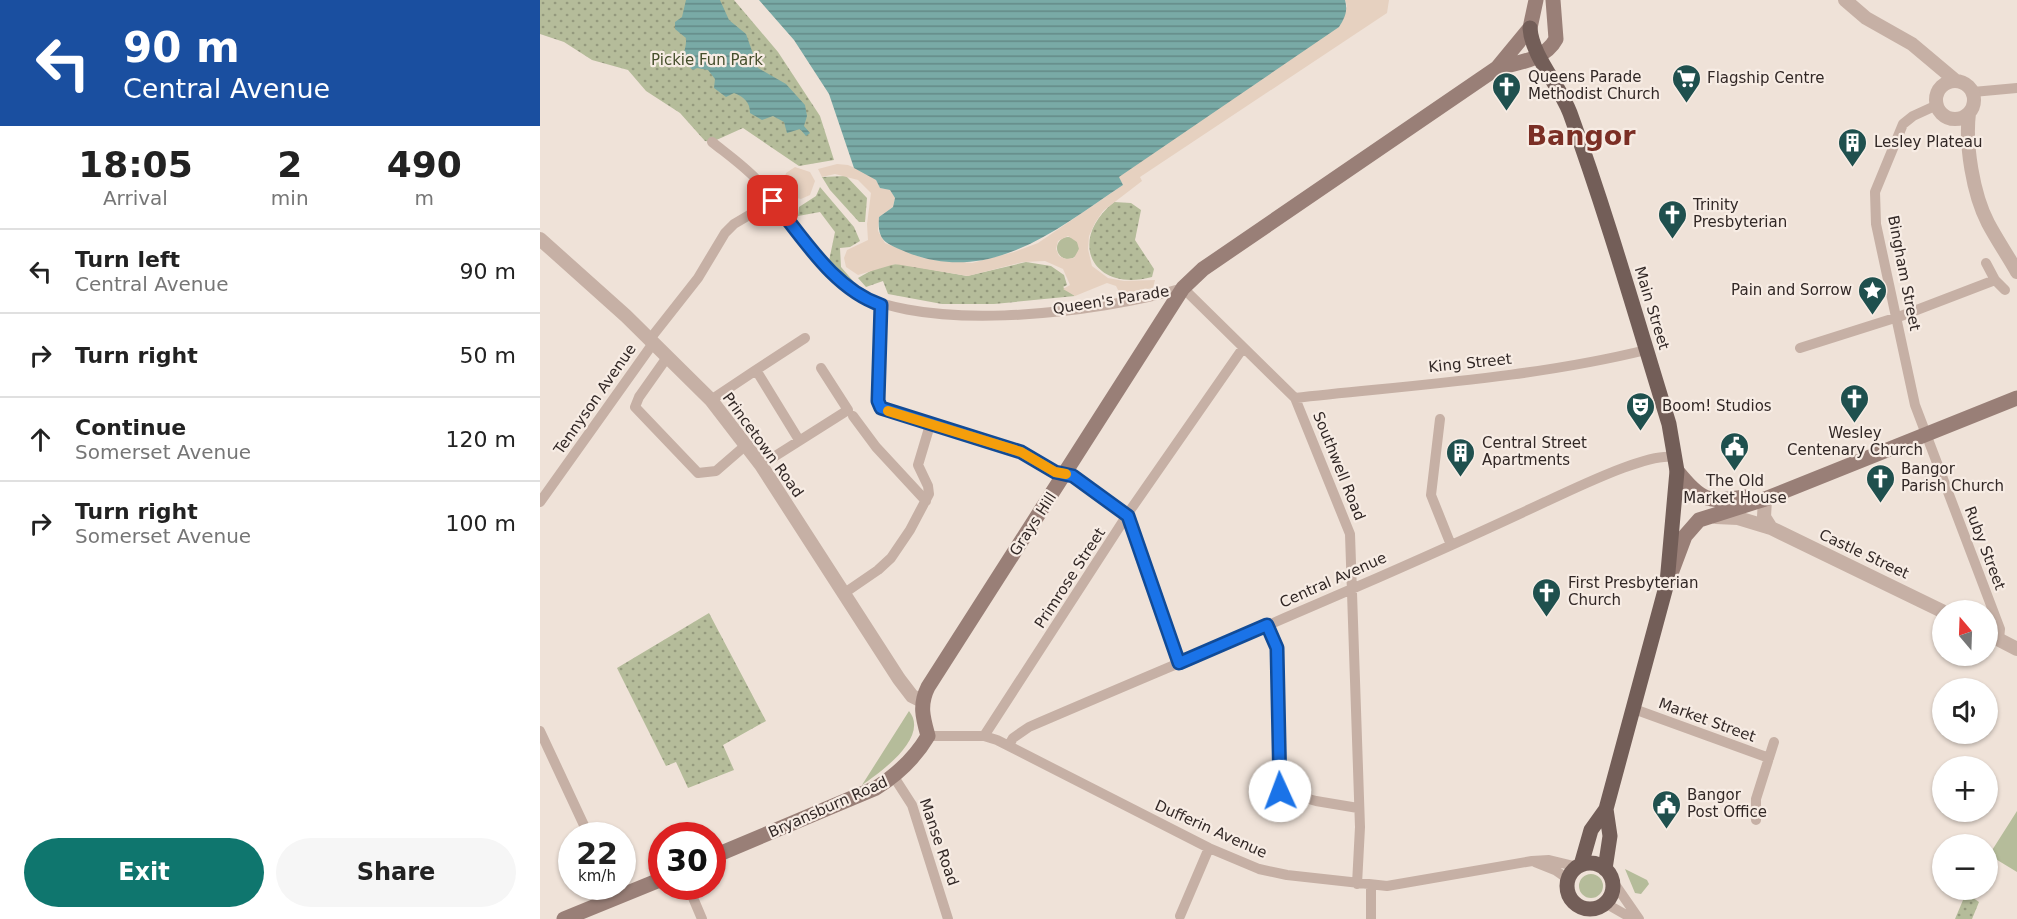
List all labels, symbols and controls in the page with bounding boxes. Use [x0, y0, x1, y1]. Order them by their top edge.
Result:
text: 90 m [123, 23, 240, 72]
icon: left [24, 24, 102, 102]
park label: Pickie Fun Park [651, 51, 763, 69]
supermarket icon: Flagship Centre [1670, 62, 1702, 104]
place label: Queens Parade Methodist Church [1528, 68, 1660, 103]
place label: Flagship Centre [1707, 69, 1824, 87]
church icon: Queens Parade Methodist Church [1491, 70, 1523, 112]
text: Central Avenue [123, 73, 330, 104]
district label: Bangor [1526, 120, 1636, 151]
building icon: Lesley Plateau [1837, 126, 1869, 168]
place label: Lesley Plateau [1874, 133, 1982, 151]
text: 18:05 [78, 144, 193, 185]
text: 2 [277, 144, 302, 185]
text: 490 [387, 144, 462, 185]
pin [747, 175, 798, 226]
icon: arrive [756, 184, 789, 217]
text: Arrival [103, 186, 168, 210]
text: min [271, 186, 309, 210]
text: m [415, 186, 434, 210]
place label: Trinity Presbyterian [1692, 196, 1787, 231]
church icon: Trinity Presbyterian [1656, 198, 1688, 240]
street label: Bingham Street [1884, 214, 1924, 332]
text: Turn left [75, 247, 180, 272]
icon: left [24, 255, 57, 288]
text: 90 m [460, 259, 516, 284]
street label: Main Street [1631, 264, 1673, 352]
text: Central Avenue [75, 272, 229, 296]
place icon: Pain and Sorrow [1857, 274, 1889, 316]
place label: Pain and Sorrow [1731, 281, 1852, 299]
street label: Queen's Parade [1051, 282, 1171, 318]
icon: right [24, 339, 57, 372]
street label: Tennyson Avenue [550, 340, 640, 459]
text: Turn right [75, 343, 198, 368]
text: 50 m [460, 343, 516, 368]
street label: King Street [1428, 350, 1513, 376]
church icon: Wesley Centenary Church [1839, 382, 1871, 424]
street label: Princetown Road [719, 389, 807, 501]
theatre icon: Boom! Studios [1625, 390, 1657, 432]
place label: Boom! Studios [1662, 397, 1772, 415]
street label: Southwell Road [1309, 409, 1369, 523]
text: Continue [75, 415, 186, 440]
icon: ahead [24, 423, 57, 456]
place label: Wesley Centenary Church [1787, 424, 1923, 459]
text: 120 m [446, 427, 516, 452]
public building icon: The Old Market House [1719, 430, 1751, 472]
place label: Central Street Apartments [1482, 434, 1587, 469]
building icon: Central Street Apartments [1445, 436, 1477, 478]
text: Somerset Avenue [75, 440, 251, 464]
place label: Bangor Parish Church [1901, 460, 2004, 495]
church icon: Bangor Parish Church [1864, 462, 1896, 504]
place label: The Old Market House [1683, 472, 1787, 507]
street label: Grays Hill [1006, 489, 1060, 559]
text: Turn right [75, 499, 198, 524]
street label: Ruby Street [1961, 504, 2009, 592]
icon: right [24, 507, 57, 540]
text: 100 m [446, 511, 516, 536]
text: Somerset Avenue [75, 524, 251, 548]
street label: Primrose Street [1031, 524, 1109, 632]
street label: Castle Street [1816, 525, 1912, 583]
street label: Central Avenue [1277, 548, 1389, 612]
place label: First Presbyterian Church [1568, 574, 1699, 609]
church icon: First Presbyterian Church [1531, 576, 1563, 618]
north arrow [1932, 600, 1998, 666]
map controls [1932, 600, 1998, 900]
button: sound [1932, 678, 1998, 744]
street label: Market Street [1656, 694, 1758, 746]
button: + [1932, 756, 1998, 822]
position arrow [1248, 759, 1312, 823]
street label: Bryansburn Road [766, 773, 890, 841]
place label: Bangor Post Office [1687, 786, 1767, 821]
public building icon: Bangor Post Office [1650, 788, 1682, 830]
street label: Manse Road [916, 796, 962, 888]
street label: Dufferin Avenue [1152, 796, 1270, 862]
speed limit sign: 30 [648, 822, 726, 900]
button: − [1932, 834, 1998, 900]
text: 22 [576, 836, 618, 871]
button: Exit [24, 838, 264, 907]
button: Share [276, 838, 516, 907]
text: km/h [578, 867, 616, 885]

